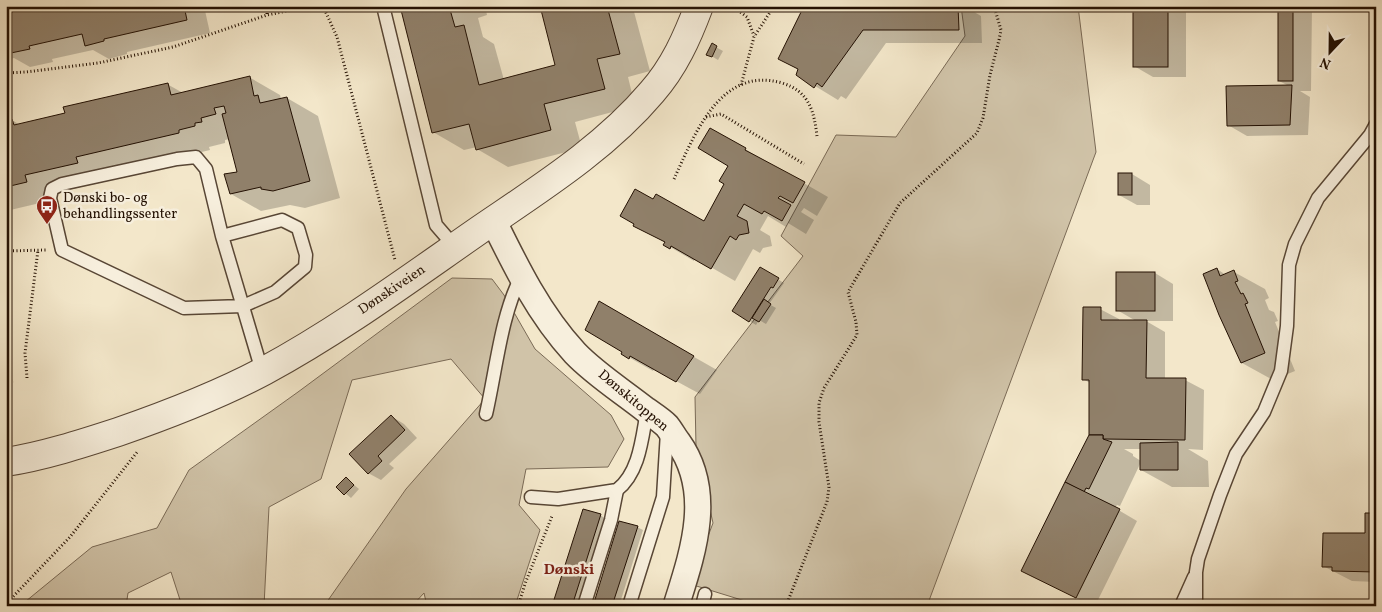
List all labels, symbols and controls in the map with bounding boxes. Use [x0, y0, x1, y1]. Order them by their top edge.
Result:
north arrow [1304, 28, 1354, 78]
text: N [1317, 52, 1334, 73]
place label: Dønski bo- og behandlingssenter [63, 189, 177, 224]
bus stop icon: Dønski bo- og behandlingssenter [35, 194, 59, 225]
street label: Dønskiveien [355, 261, 429, 319]
street label: Dønskitoppen [594, 366, 672, 436]
district label: Dønski [544, 560, 594, 581]

